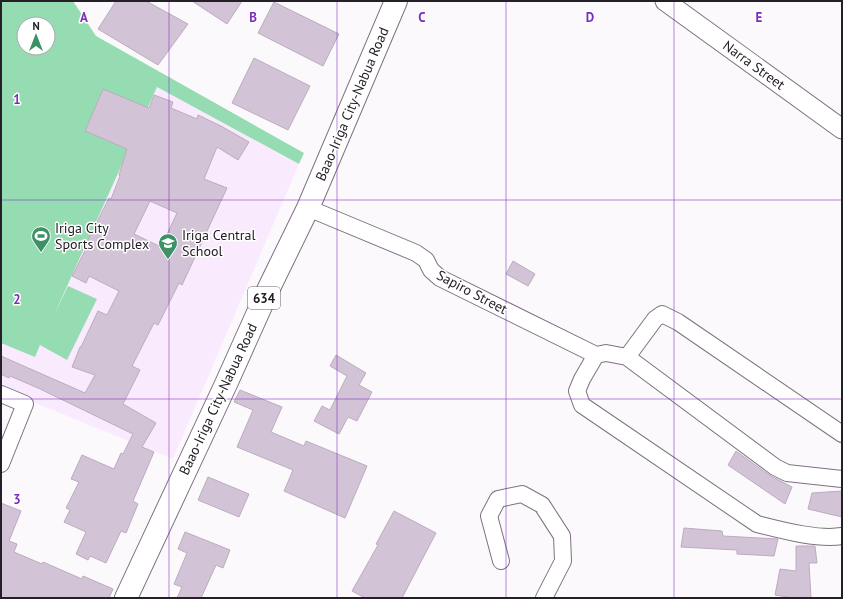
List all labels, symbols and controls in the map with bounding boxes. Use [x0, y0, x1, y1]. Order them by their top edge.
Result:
text: A [80, 9, 88, 26]
text: B [249, 9, 257, 26]
text: C [418, 9, 426, 26]
text: D [586, 9, 594, 26]
text: E [756, 9, 763, 26]
north arrow [16, 16, 56, 56]
text: N [32, 19, 40, 33]
street label: Baao-Iriga City-Nabua Road [311, 24, 393, 184]
street label: Narra Street [719, 36, 789, 94]
text: 1 [13, 91, 21, 108]
place label: Iriga City Sports Complex [55, 219, 149, 253]
sports icon: Iriga City Sports Complex [30, 225, 52, 253]
place label: Iriga Central School [182, 226, 256, 260]
school or university icon: Iriga Central School [157, 232, 179, 260]
street label: Sapiro Street [434, 266, 511, 318]
road number: 634 [248, 287, 280, 309]
text: 2 [13, 291, 21, 308]
street label: Baao-Iriga City-Nabua Road [175, 320, 261, 478]
text: 3 [13, 491, 21, 508]

